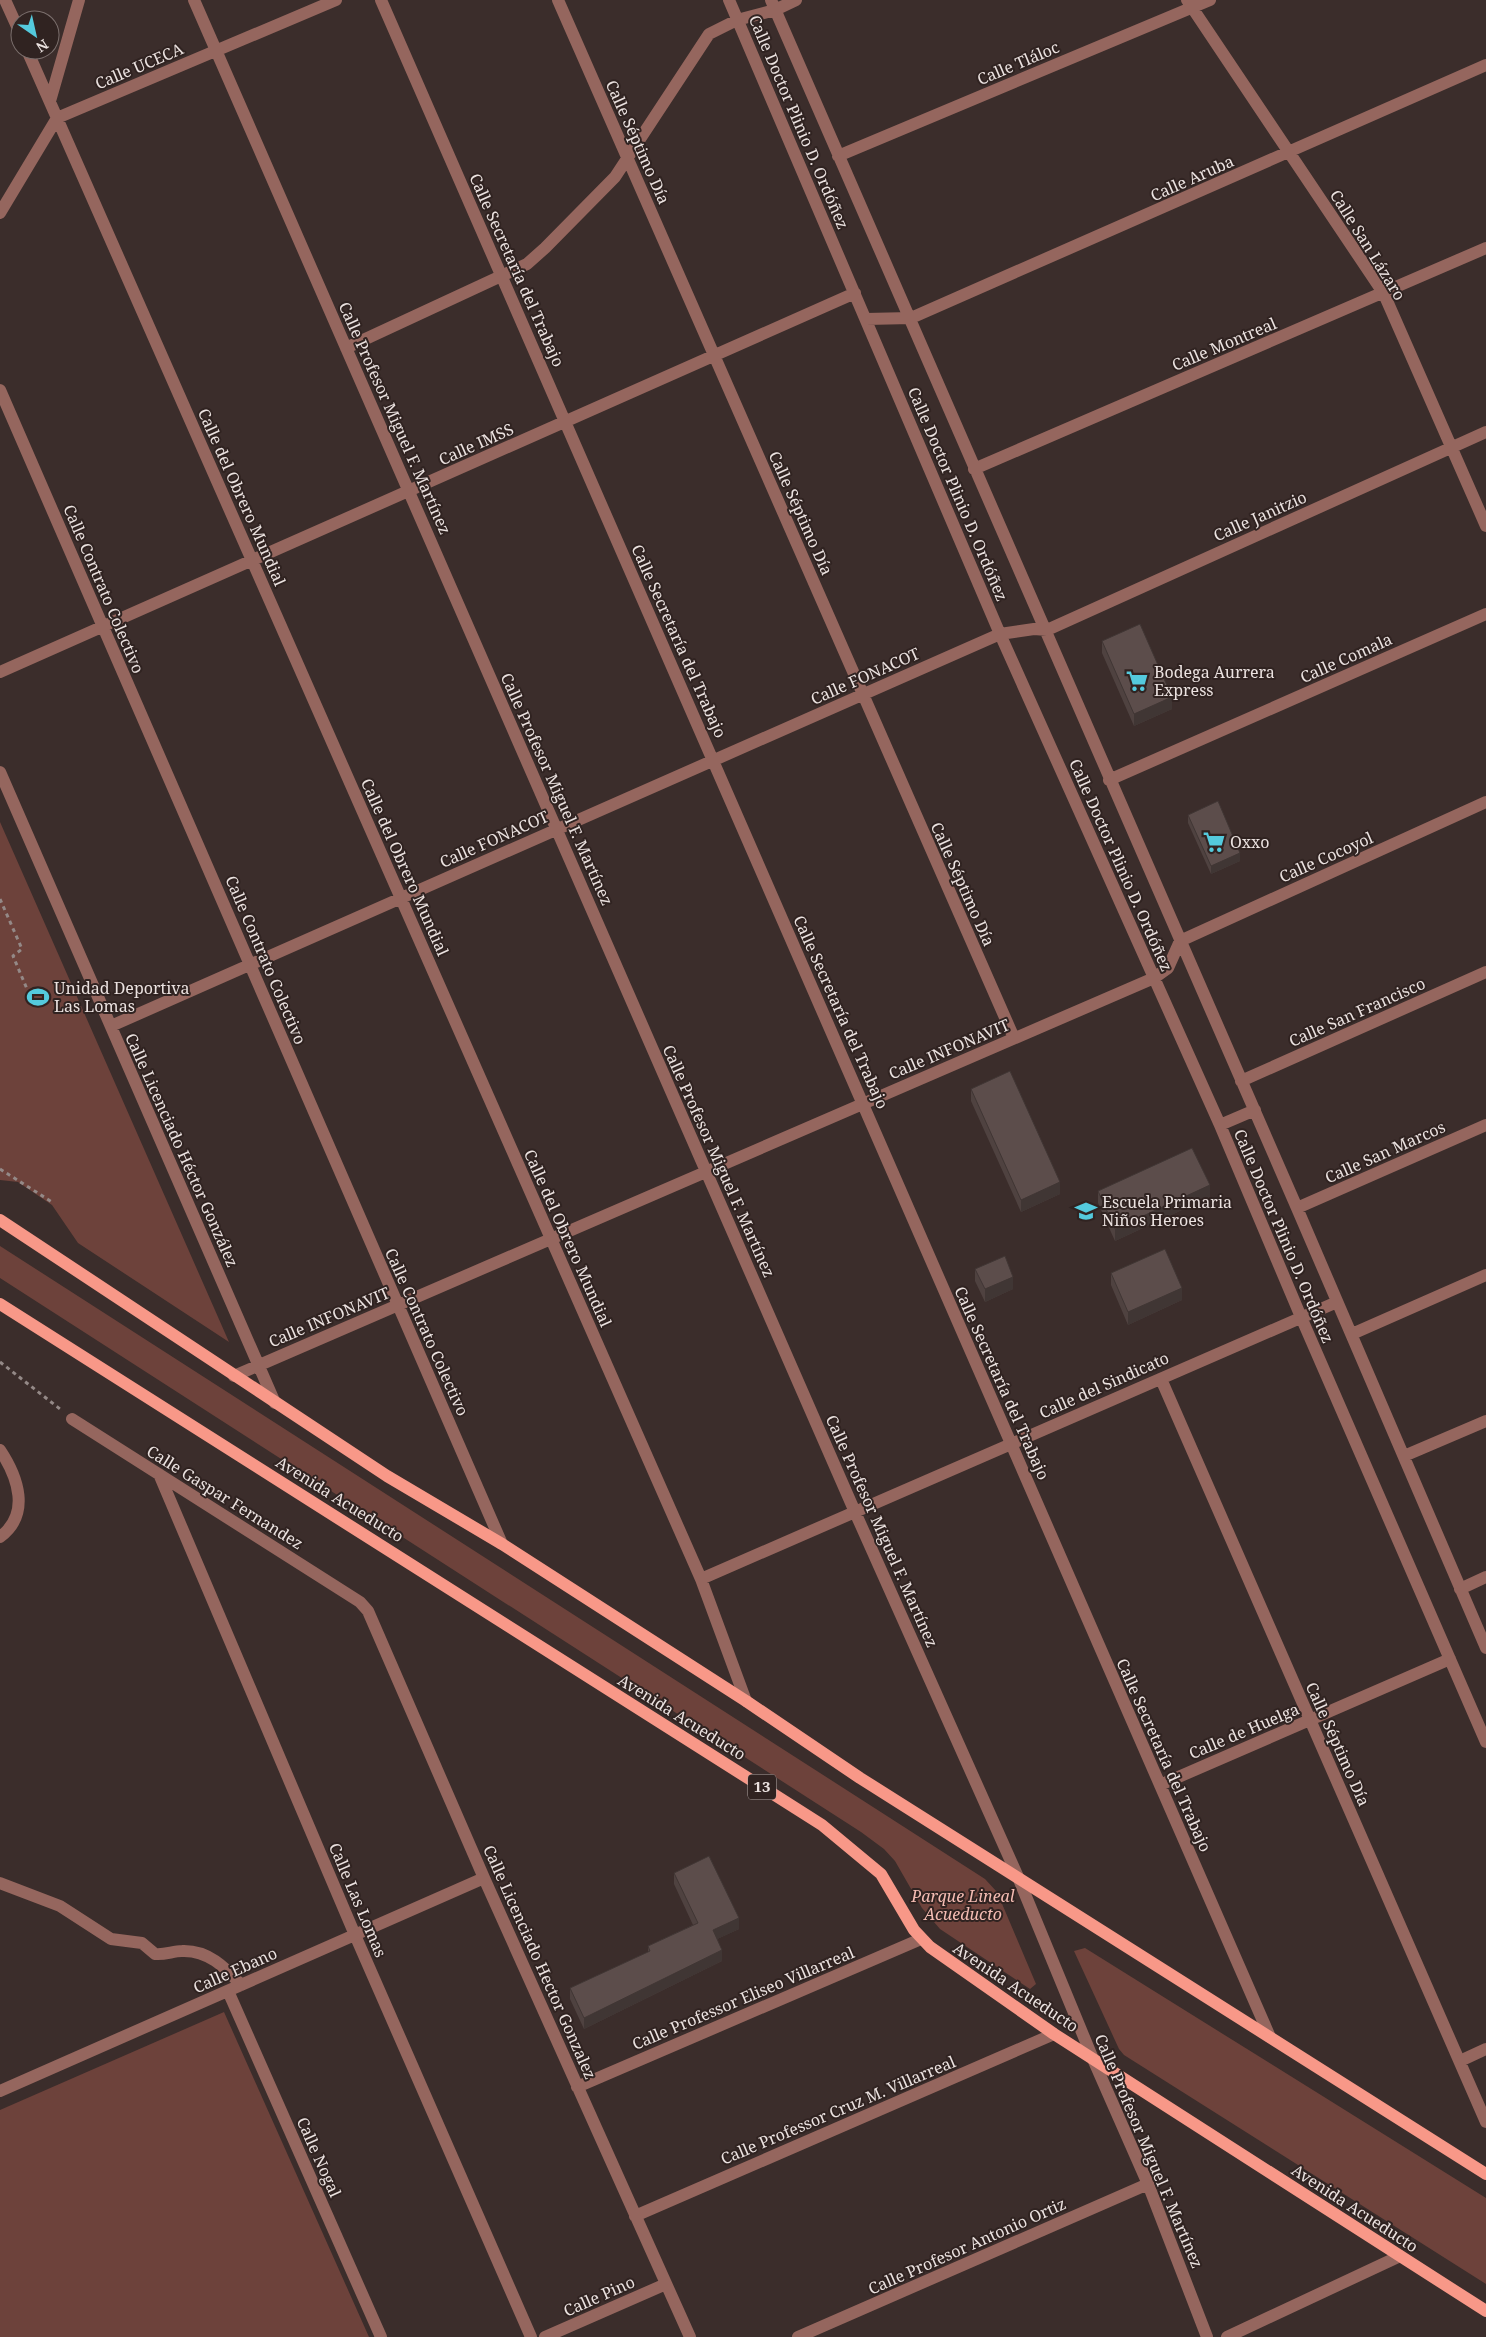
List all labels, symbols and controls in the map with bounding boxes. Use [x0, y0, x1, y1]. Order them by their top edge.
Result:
north arrow [10, 10, 60, 60]
street label: Calle Doctor Plinio D. Ordóñez [744, 12, 854, 232]
text: N [33, 35, 52, 57]
street label: Calle Tláloc [974, 36, 1063, 90]
street label: Calle UCECA [92, 37, 187, 94]
street label: Calle Séptimo Día [601, 77, 675, 207]
street label: Calle Aruba [1147, 150, 1237, 206]
street label: Calle Secretaría del Trabajo [464, 170, 570, 370]
street label: Calle San Lázaro [1325, 185, 1411, 305]
street label: Calle Profesor Miguel F. Martínez [334, 298, 456, 538]
street label: Calle Montreal [1168, 312, 1280, 376]
street label: Calle Doctor Plinio D. Ordóñez [903, 384, 1013, 604]
street label: Calle del Obrero Mundial [193, 405, 291, 589]
street label: Calle IMSS [435, 418, 517, 470]
street label: Calle Séptimo Día [764, 448, 838, 578]
street label: Calle Janitzio [1210, 486, 1310, 546]
street label: Calle Contrato Colectivo [58, 501, 150, 677]
street label: Calle Secretaría del Trabajo [626, 541, 732, 741]
street label: Calle Comala [1296, 628, 1396, 688]
street label: Calle FONACOT [807, 642, 923, 710]
place label: Bodega Aurrera Express [1154, 661, 1275, 701]
supermarket icon: Bodega Aurrera Express [1124, 668, 1150, 694]
street label: Calle Profesor Miguel F. Martínez [496, 669, 618, 909]
street label: Calle Doctor Plinio D. Ordóñez [1064, 755, 1178, 975]
street label: Calle del Obrero Mundial [356, 775, 454, 959]
street label: Calle FONACOT [436, 805, 552, 873]
street label: Calle Séptimo Día [926, 819, 1000, 949]
street label: Calle Cocoyol [1276, 826, 1376, 887]
supermarket icon: Oxxo [1201, 829, 1227, 855]
place label: Oxxo [1230, 831, 1270, 853]
street label: Calle Contrato Colectivo [220, 872, 312, 1048]
street label: Calle Secretaría del Trabajo [788, 912, 894, 1112]
street label: Calle San Francisco [1285, 972, 1429, 1052]
place label: Unidad Deportiva Las Lomas [54, 977, 190, 1017]
sports icon: Unidad Deportiva Las Lomas [25, 984, 51, 1010]
street label: Calle INFONAVIT [885, 1013, 1013, 1084]
street label: Calle Licenciado Héctor González [120, 1029, 244, 1271]
street label: Calle Profesor Miguel F. Martínez [658, 1041, 780, 1281]
street label: Calle San Marcos [1321, 1116, 1449, 1188]
street label: Calle Doctor Plinio D. Ordóñez [1229, 1126, 1339, 1346]
street label: Calle del Obrero Mundial [519, 1146, 617, 1330]
place label: Escuela Primaria Niños Heroes [1102, 1191, 1232, 1231]
school or university icon: Escuela Primaria Niños Heroes [1073, 1198, 1099, 1224]
street label: Calle Contrato Colectivo [380, 1245, 474, 1419]
street label: Calle INFONAVIT [265, 1281, 393, 1352]
street label: Calle Secretaría del Trabajo [949, 1283, 1055, 1483]
street label: Calle del Sindicato [1036, 1347, 1172, 1423]
street label: Calle Profesor Miguel F. Martínez [821, 1411, 943, 1651]
street label: Calle Gaspar Fernandez [143, 1440, 307, 1554]
street label: Avenida Acueducto [272, 1451, 408, 1547]
street label: Calle Secretaría del Trabajo [1111, 1655, 1217, 1855]
street label: Avenida Acueducto [614, 1669, 750, 1765]
street label: Calle Séptimo Día [1301, 1679, 1375, 1809]
street label: Calle de Huelga [1185, 1698, 1303, 1764]
road number: 13 [748, 1774, 776, 1800]
street label: Calle Las Lomas [324, 1839, 392, 1961]
street label: Calle Licenciado Hector Gonzalez [478, 1841, 602, 2083]
park label: Parque Lineal Acueducto [910, 1885, 1015, 1925]
street label: Avenida Acueducto [949, 1937, 1083, 2037]
street label: Calle Professor Eliseo Villarreal [629, 1941, 858, 2055]
street label: Calle Ebano [189, 1942, 281, 1998]
street label: Calle Profesor Miguel F. Martínez [1090, 2031, 1208, 2271]
street label: Calle Professor Cruz M. Villarreal [717, 2050, 959, 2170]
street label: Calle Nogal [292, 2113, 346, 2201]
street label: Avenida Acueducto [1287, 2159, 1423, 2257]
street label: Calle Profesor Antonio Ortiz [865, 2192, 1069, 2300]
street label: Calle Pino [560, 2271, 638, 2321]

